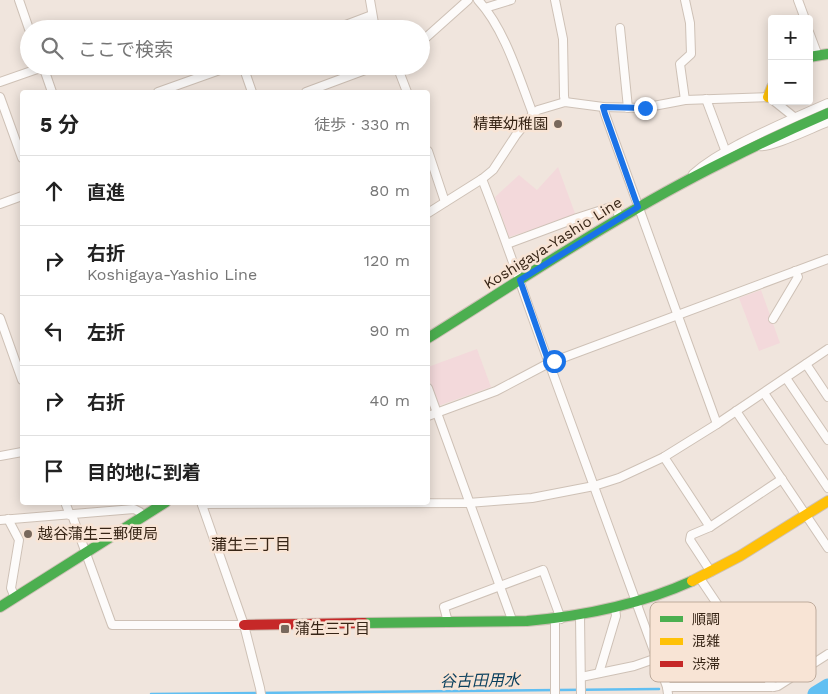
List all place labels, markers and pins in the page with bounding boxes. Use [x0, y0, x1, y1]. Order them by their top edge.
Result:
place label: 精華幼稚園 [473, 115, 548, 133]
marker: 精華幼稚園 [552, 118, 564, 130]
place label: 越谷蒲生三郵便局 [37, 525, 158, 543]
marker: 越谷蒲生三郵便局 [22, 528, 34, 540]
place label: 蒲生三丁目 [295, 620, 370, 638]
marker: 蒲生三丁目 [279, 623, 291, 635]

